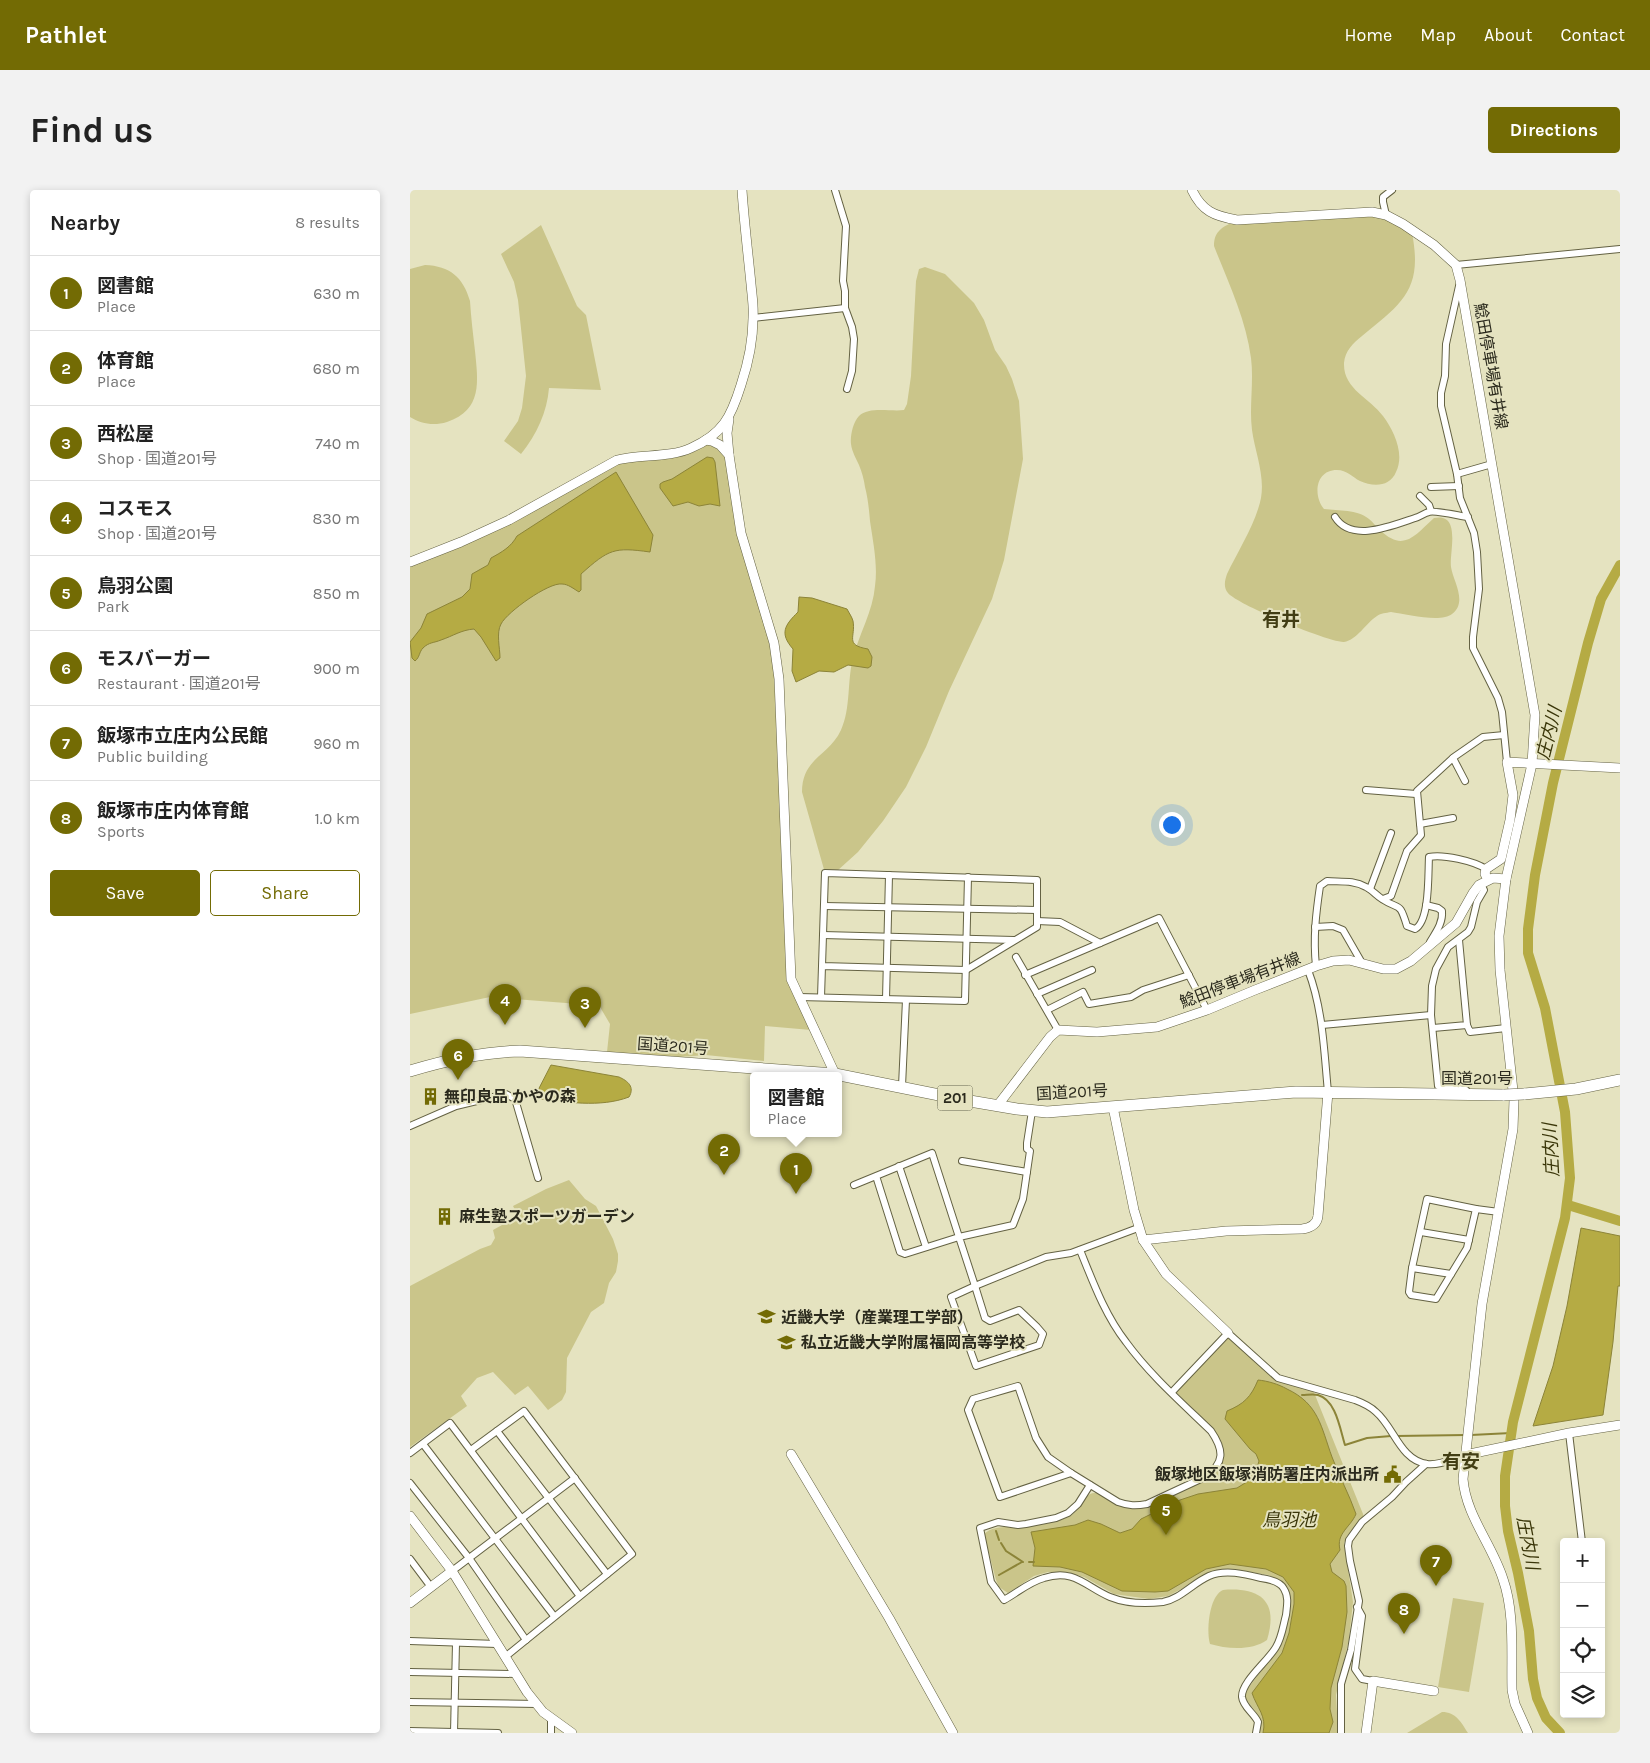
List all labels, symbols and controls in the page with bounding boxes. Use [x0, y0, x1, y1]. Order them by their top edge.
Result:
text: Pathlet [25, 21, 107, 49]
text: Home [1344, 24, 1392, 46]
text: Map [1420, 24, 1456, 46]
text: About [1484, 24, 1533, 46]
text: Contact [1561, 24, 1625, 46]
button: Directions [1488, 107, 1620, 153]
text: Find us [30, 110, 153, 151]
text: Nearby [50, 211, 120, 235]
text: 8 results [295, 213, 360, 232]
text: 図書館 [97, 275, 154, 297]
text: 1 [63, 284, 69, 303]
text: 630 m [313, 284, 360, 303]
text: Place [97, 297, 136, 316]
street label: 鯰田停車場有井線 [1471, 301, 1511, 431]
text: 体育館 [97, 350, 154, 372]
text: 2 [61, 359, 71, 378]
text: 680 m [313, 359, 360, 378]
text: Place [97, 372, 136, 391]
text: 西松屋 [97, 423, 154, 445]
text: 3 [61, 434, 71, 453]
text: 740 m [315, 434, 360, 453]
text: Shop · 国道201号 [97, 449, 217, 468]
text: コスモス [97, 498, 173, 520]
text: 4 [61, 509, 71, 528]
text: 830 m [312, 509, 360, 528]
text: Shop · 国道201号 [97, 524, 217, 543]
text: 鳥羽公園 [97, 575, 173, 597]
text: 5 [61, 584, 71, 603]
text: 850 m [313, 584, 360, 603]
text: Park [97, 597, 129, 616]
district label: 有井 [1262, 609, 1300, 631]
text: モスバーガー [97, 648, 211, 670]
text: 6 [61, 659, 71, 678]
text: 900 m [313, 659, 360, 678]
text: Restaurant · 国道201号 [97, 674, 261, 693]
water label: 庄内川 [1532, 702, 1567, 762]
text: 飯塚市立庄内公民館 [97, 725, 268, 747]
text: 7 [62, 734, 70, 753]
text: 960 m [313, 734, 360, 753]
text: Public building [97, 747, 208, 766]
text: 飯塚市庄内体育館 [97, 800, 249, 822]
text: 8 [61, 809, 71, 828]
text: 1.0 km [315, 809, 360, 828]
your location [1159, 812, 1185, 838]
text: Sports [97, 822, 145, 841]
button: Save [50, 870, 200, 916]
button: Share [210, 870, 360, 916]
street label: 鯰田停車場有井線 [1177, 948, 1303, 1012]
pin: 4 [489, 984, 521, 1025]
pin: 3 [569, 987, 601, 1028]
street label: 国道201号 [636, 1034, 710, 1058]
pin: 6 [442, 1039, 474, 1080]
street label: 国道201号 [1441, 1069, 1513, 1088]
popup [750, 1072, 842, 1137]
street label: 国道201号 [1036, 1081, 1108, 1103]
building icon: 無印良品 かやの森 [420, 1086, 440, 1106]
road number: 201 [938, 1086, 972, 1110]
place label: 無印良品 かやの森 [444, 1087, 576, 1106]
text: 図書館 [767, 1087, 825, 1109]
text: Place [767, 1109, 806, 1128]
water label: 庄内川 [1538, 1120, 1563, 1178]
pin: 2 [708, 1134, 740, 1175]
pin: 1 [780, 1153, 812, 1194]
building icon: 麻生塾スポーツガーデン [435, 1206, 455, 1226]
place label: 麻生塾スポーツガーデン [459, 1207, 635, 1226]
school or university icon: 近畿大学（産業理工学部） [757, 1307, 777, 1327]
place label: 近畿大学（産業理工学部） [781, 1308, 973, 1327]
school or university icon: 私立近畿大学附属福岡高等学校 [777, 1332, 797, 1352]
place label: 私立近畿大学附属福岡高等学校 [801, 1333, 1025, 1352]
district label: 有安 [1442, 1451, 1480, 1473]
public building icon: 飯塚地区飯塚消防署庄内派出所 [1383, 1464, 1403, 1484]
place label: 飯塚地区飯塚消防署庄内派出所 [1154, 1465, 1379, 1484]
pin: 5 [1150, 1494, 1182, 1535]
water label: 鳥羽池 [1262, 1509, 1318, 1531]
water label: 庄内川 [1512, 1514, 1544, 1574]
map controls [1560, 1538, 1605, 1718]
button: + [1560, 1538, 1605, 1583]
pin: 7 [1420, 1545, 1452, 1586]
button: − [1560, 1583, 1605, 1628]
pin: 8 [1388, 1593, 1420, 1634]
button: locate [1560, 1628, 1605, 1673]
button: layers [1560, 1673, 1605, 1718]

